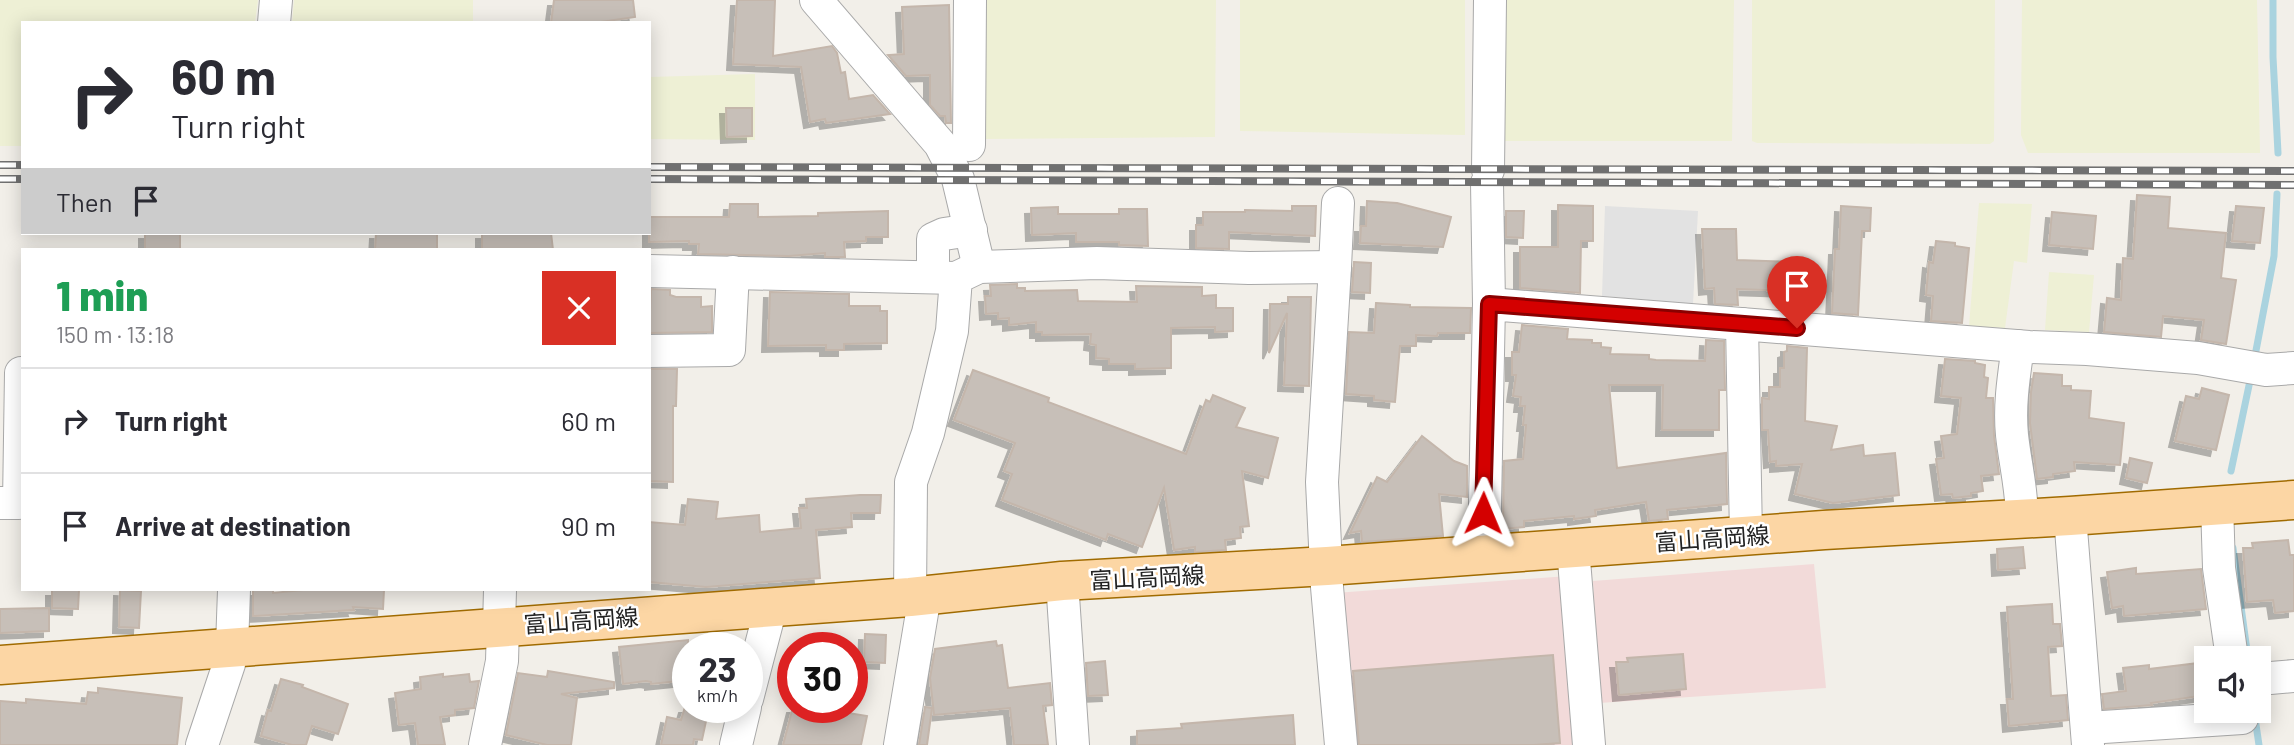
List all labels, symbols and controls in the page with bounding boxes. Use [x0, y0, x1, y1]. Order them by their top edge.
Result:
text: 60 m [171, 46, 276, 105]
icon: right [56, 49, 147, 140]
text: Turn right [171, 106, 306, 144]
icon: arrive [127, 182, 165, 220]
text: Then [56, 186, 113, 217]
pin [1767, 256, 1827, 328]
icon: arrive [1778, 267, 1816, 305]
text: 1 min [56, 269, 148, 319]
button: close [542, 271, 616, 345]
text: 150 m · 13:18 [56, 320, 174, 348]
icon: right [56, 402, 94, 440]
text: Turn right [115, 405, 228, 436]
text: 60 m [561, 405, 616, 436]
position arrow [1446, 476, 1520, 550]
icon: arrive [56, 507, 94, 545]
text: Arrive at destination [115, 510, 351, 541]
text: 90 m [561, 510, 616, 541]
street label: 富山高岡線 [1654, 520, 1770, 556]
street label: 富山高岡線 [1089, 560, 1205, 594]
street label: 富山高岡線 [523, 602, 639, 638]
speed limit sign: 30 [777, 632, 868, 723]
map controls [2194, 646, 2271, 723]
button: sound [2194, 646, 2271, 723]
text: 23 [698, 647, 737, 689]
text: km/h [697, 684, 738, 706]

